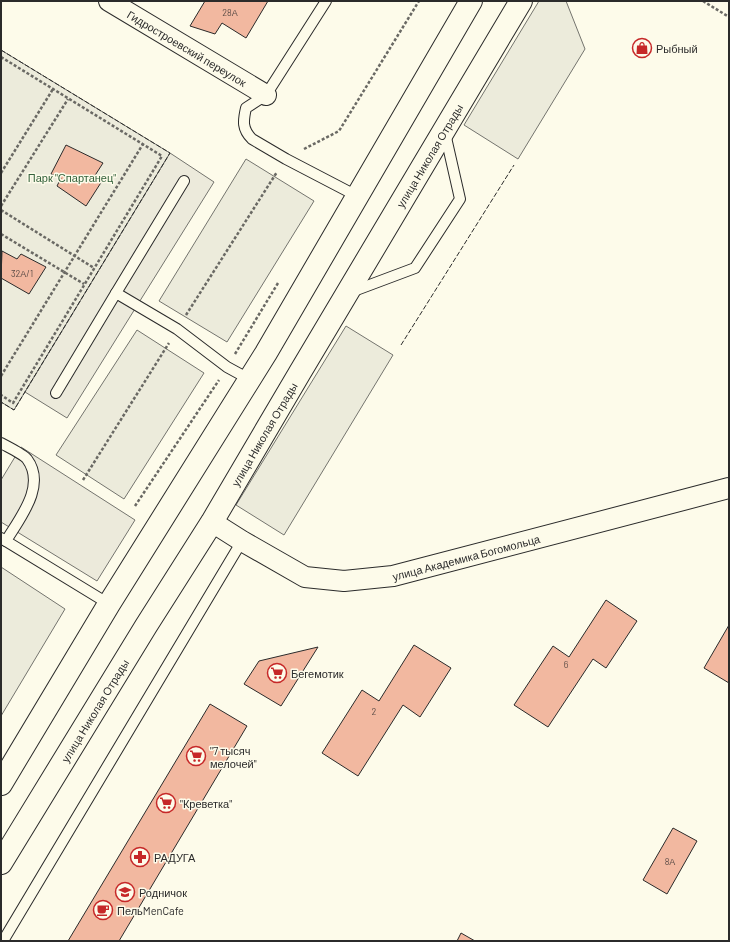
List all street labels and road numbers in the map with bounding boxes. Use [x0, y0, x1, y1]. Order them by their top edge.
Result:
street label: Гидростроевский переулок [125, 7, 249, 89]
street label: улица Николая Отрады [393, 101, 465, 210]
street label: улица Николая Отрады [228, 380, 299, 488]
street label: улица Академика Богомольца [391, 531, 542, 582]
street label: улица Николая Отрады [58, 656, 131, 764]

